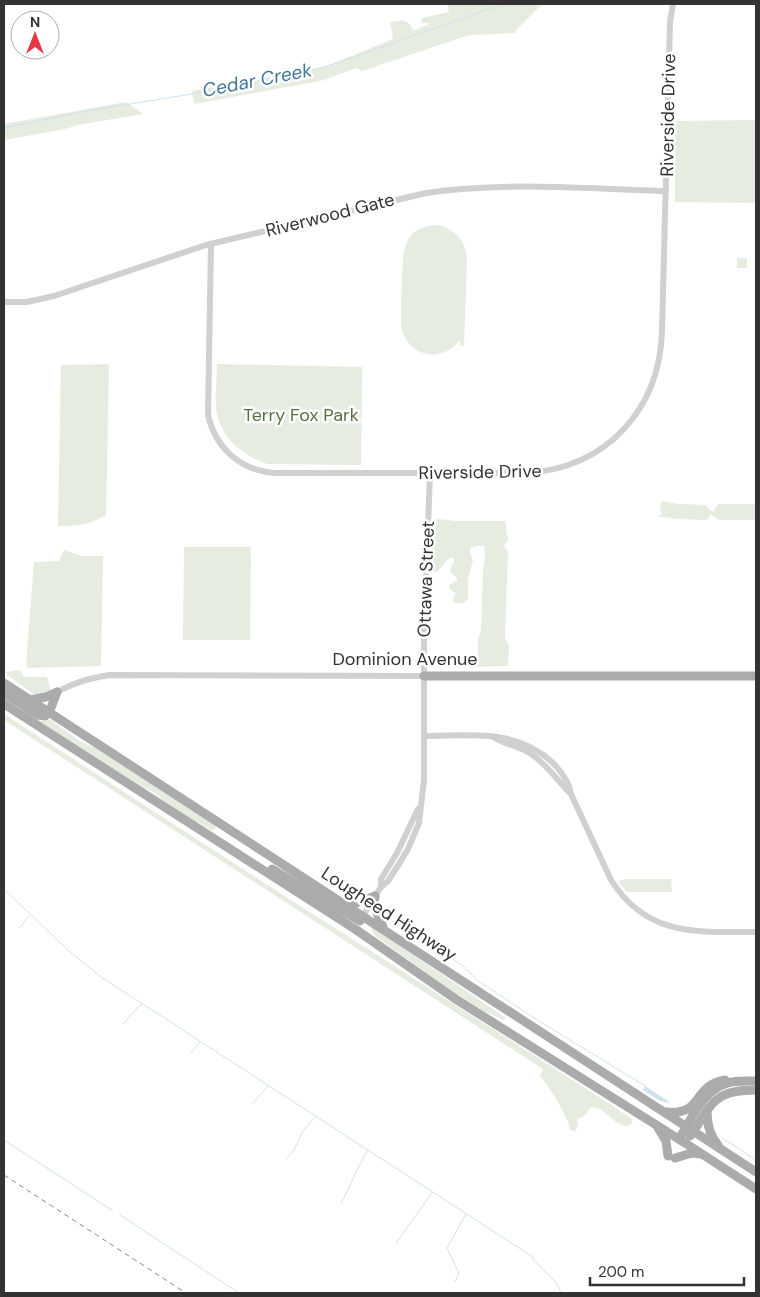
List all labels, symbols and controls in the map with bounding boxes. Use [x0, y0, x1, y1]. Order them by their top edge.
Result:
north arrow [10, 10, 60, 60]
text: N [30, 13, 40, 31]
street label: Riverside Drive [655, 53, 681, 177]
water label: Cedar Creek [200, 57, 314, 103]
street label: Riverwood Gate [263, 187, 397, 243]
park label: Terry Fox Park [243, 403, 359, 427]
street label: Riverside Drive [418, 459, 542, 485]
street label: Ottawa Street [412, 520, 440, 638]
street label: Dominion Avenue [332, 647, 478, 671]
street label: Lougheed Highway [317, 861, 461, 967]
scale bar [590, 1254, 744, 1286]
text: 200 m [598, 1262, 644, 1282]

